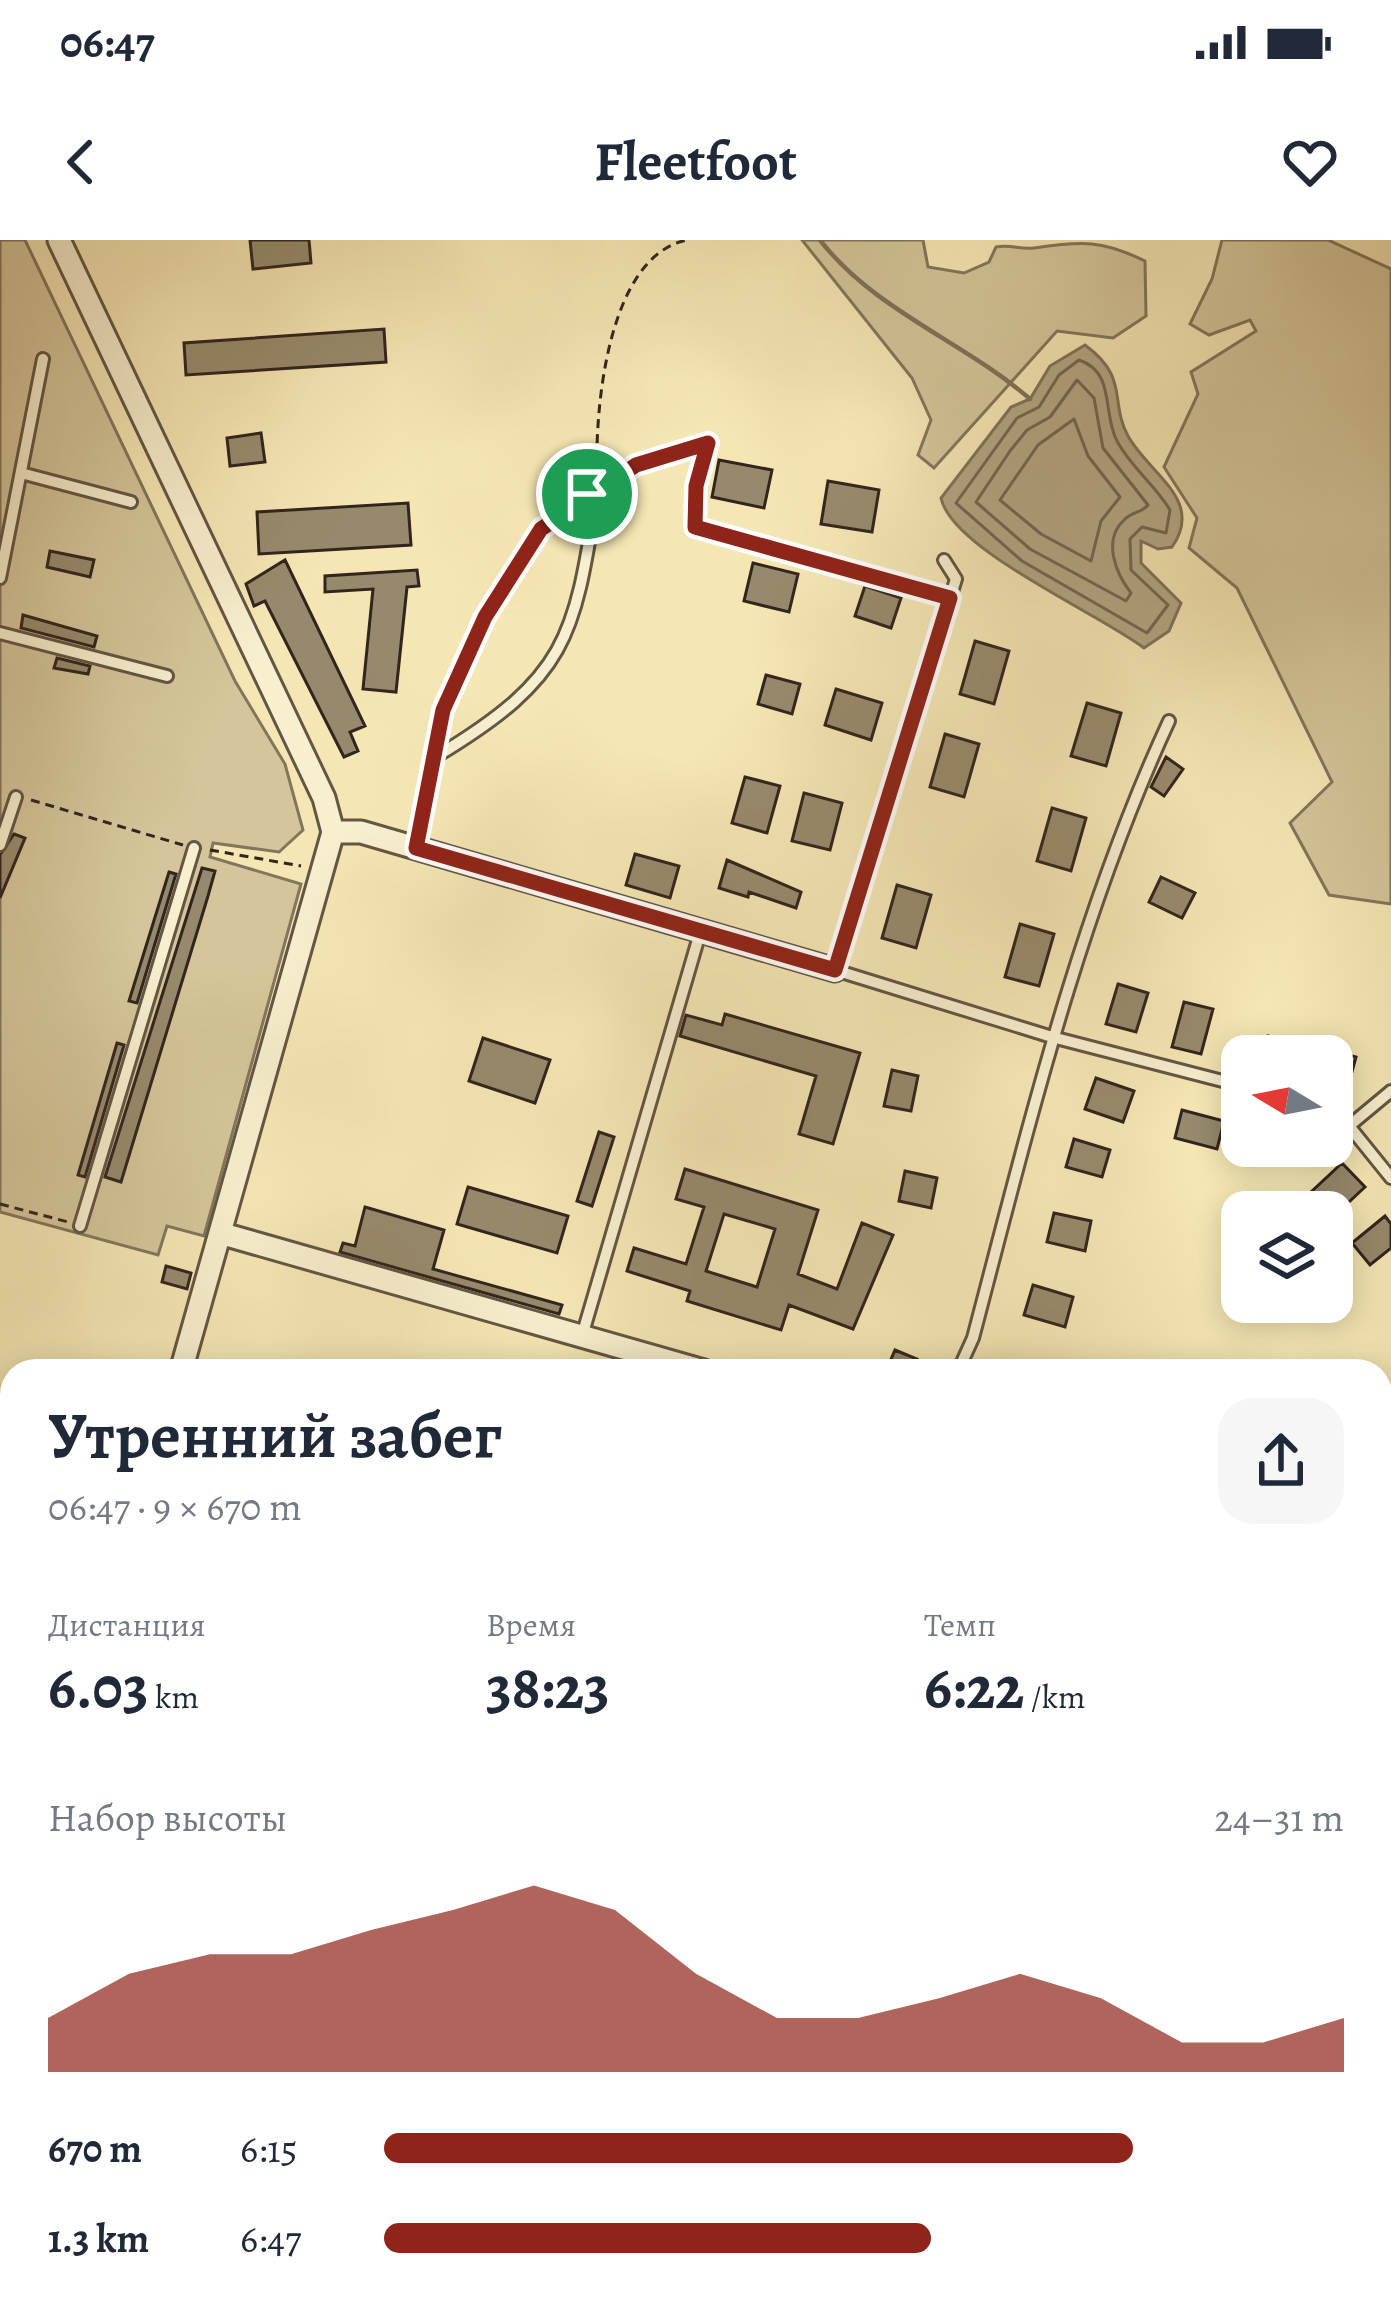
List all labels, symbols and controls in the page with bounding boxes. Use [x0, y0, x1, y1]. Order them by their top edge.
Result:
text: 06:47 [60, 11, 155, 73]
text: Fleetfoot [594, 125, 797, 199]
icon: back [48, 129, 114, 195]
icon: heart [1277, 129, 1343, 195]
pin [536, 443, 638, 545]
icon: arrive [554, 461, 620, 527]
north arrow [1221, 1035, 1353, 1167]
map controls [1221, 1035, 1353, 1323]
button: layers [1221, 1191, 1353, 1323]
text: Утренний забег [48, 1390, 502, 1480]
button: share [1218, 1398, 1344, 1524]
text: 06:47 · 9 × 670 m [48, 1480, 302, 1533]
text: Дистанция [48, 1602, 205, 1647]
text: Время [486, 1602, 576, 1647]
text: Темп [924, 1602, 996, 1647]
text: 6.03 [48, 1647, 149, 1729]
text: 38:23 [486, 1647, 610, 1729]
text: 6:22 [924, 1647, 1024, 1729]
text: km [149, 1674, 199, 1719]
text: /km [1024, 1674, 1086, 1719]
text: Набор высоты [48, 1791, 287, 1844]
text: 24–31 m [1214, 1791, 1344, 1844]
text: 670 m [48, 2122, 142, 2175]
text: 6:15 [240, 2122, 297, 2175]
text: 1.3 km [48, 2212, 149, 2265]
text: 6:47 [240, 2212, 301, 2265]

